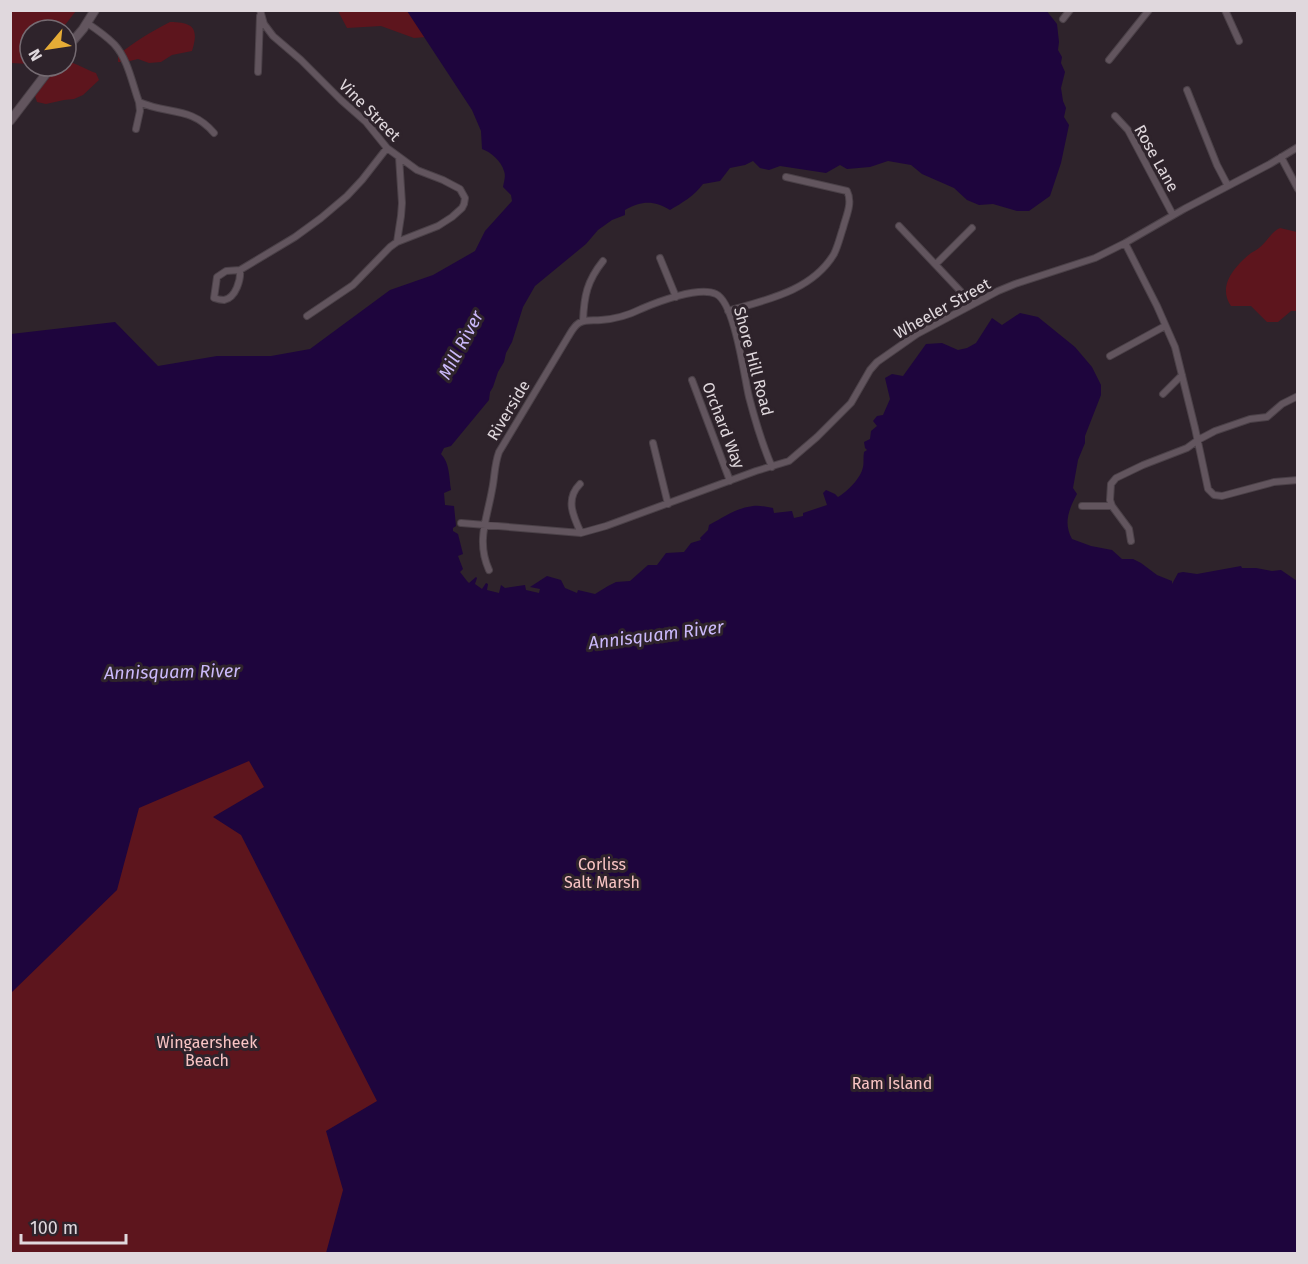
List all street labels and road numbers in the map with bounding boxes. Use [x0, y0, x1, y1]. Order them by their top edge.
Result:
street label: Vine Street [335, 76, 405, 145]
street label: Rose Lane [1130, 121, 1183, 195]
street label: Wheeler Street [891, 274, 994, 343]
street label: Shore Hill Road [730, 305, 777, 418]
street label: Riverside [483, 377, 534, 444]
street label: Orchard Way [698, 379, 749, 471]

